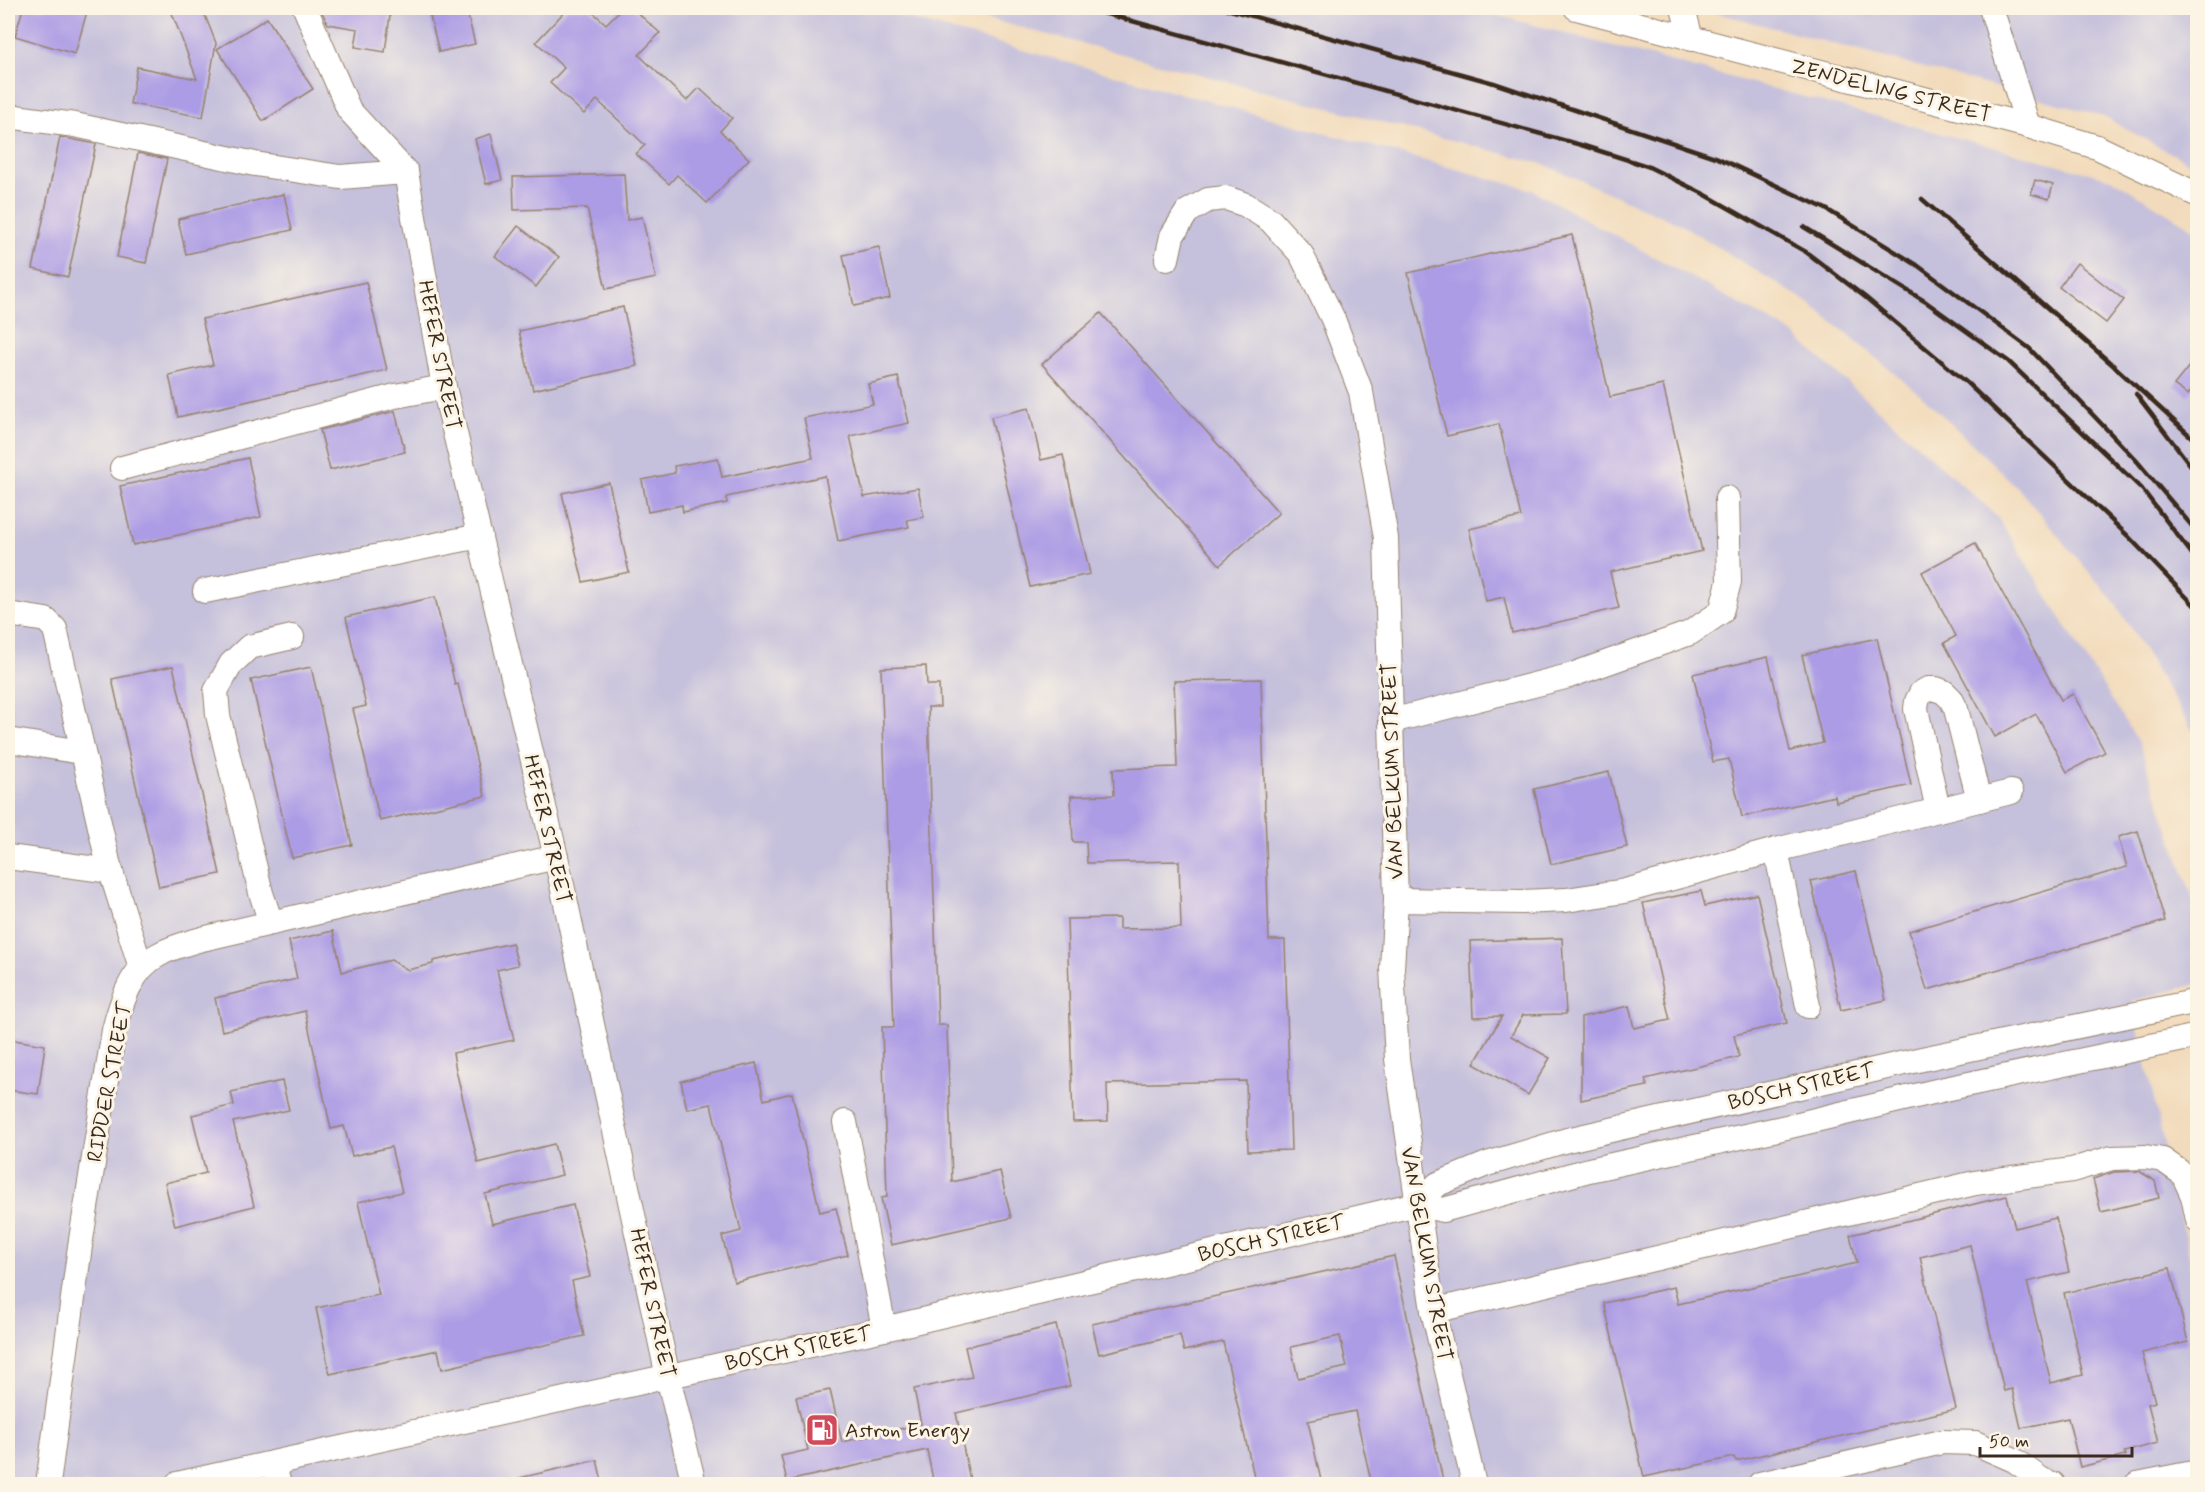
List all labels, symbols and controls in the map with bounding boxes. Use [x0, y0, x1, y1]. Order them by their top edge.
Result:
street label: ZENDELING STREET [1788, 52, 1994, 129]
street label: HEFER STREET [411, 278, 467, 432]
street label: VAN BELKUM STREET [1375, 662, 1411, 880]
street label: HEFER STREET [516, 752, 578, 906]
street label: RIDDER STREET [81, 999, 139, 1164]
street label: BOSCH STREET [1725, 1056, 1878, 1117]
street label: VAN BELKUM STREET [1393, 1145, 1459, 1364]
street label: BOSCH STREET [1195, 1208, 1348, 1269]
street label: HEFER STREET [623, 1226, 682, 1380]
street label: BOSCH STREET [722, 1320, 875, 1378]
fuel station icon: Astron Energy [804, 1412, 840, 1448]
place label: Astron Energy [845, 1417, 970, 1445]
scale bar [1980, 1420, 2132, 1458]
text: 50 m [1989, 1430, 2029, 1454]

